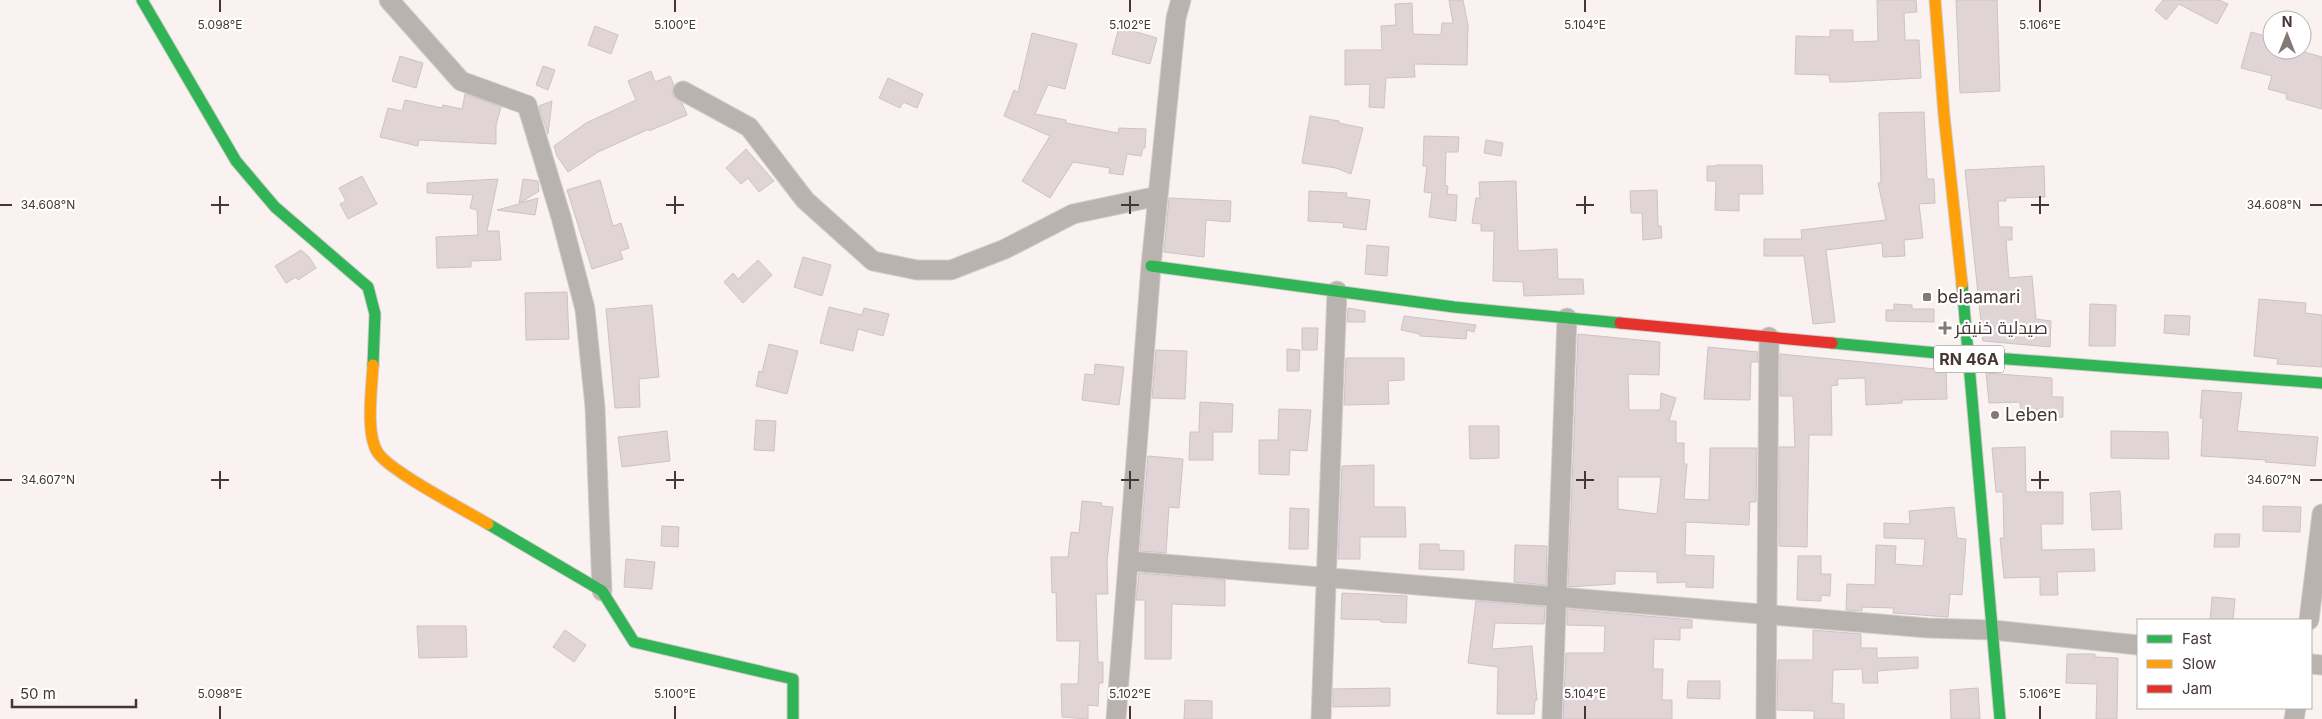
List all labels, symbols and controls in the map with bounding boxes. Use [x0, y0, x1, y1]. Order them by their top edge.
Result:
north arrow [2262, 10, 2312, 60]
text: N [2282, 13, 2292, 30]
text: 5.098°E [197, 17, 243, 32]
text: 5.100°E [654, 17, 696, 32]
text: 5.102°E [1109, 17, 1151, 32]
text: 5.104°E [1564, 17, 1606, 32]
text: 5.106°E [2019, 17, 2061, 32]
text: 34.608°N [21, 197, 75, 212]
text: 34.608°N [2247, 197, 2301, 212]
place label: belaamari [1937, 286, 2020, 307]
marker: belaamari [1921, 291, 1933, 303]
place label: صيدلية خنيفر [1954, 317, 2048, 339]
marker: صيدلية خنيفر [1939, 322, 1951, 334]
road number: RN 46A [1934, 346, 2004, 372]
place label: Leben [2005, 404, 2058, 425]
marker: Leben [1989, 409, 2001, 421]
text: 34.607°N [21, 472, 75, 487]
text: 34.607°N [2247, 472, 2301, 487]
legend [2137, 619, 2312, 709]
text: Fast [2182, 629, 2212, 648]
text: Slow [2182, 654, 2216, 673]
scale bar [12, 676, 136, 708]
text: Jam [2182, 679, 2212, 698]
text: 50 m [20, 684, 56, 703]
text: 5.098°E [197, 686, 243, 701]
text: 5.100°E [654, 686, 696, 701]
text: 5.102°E [1109, 686, 1151, 701]
text: 5.104°E [1564, 686, 1606, 701]
text: 5.106°E [2019, 686, 2061, 701]

